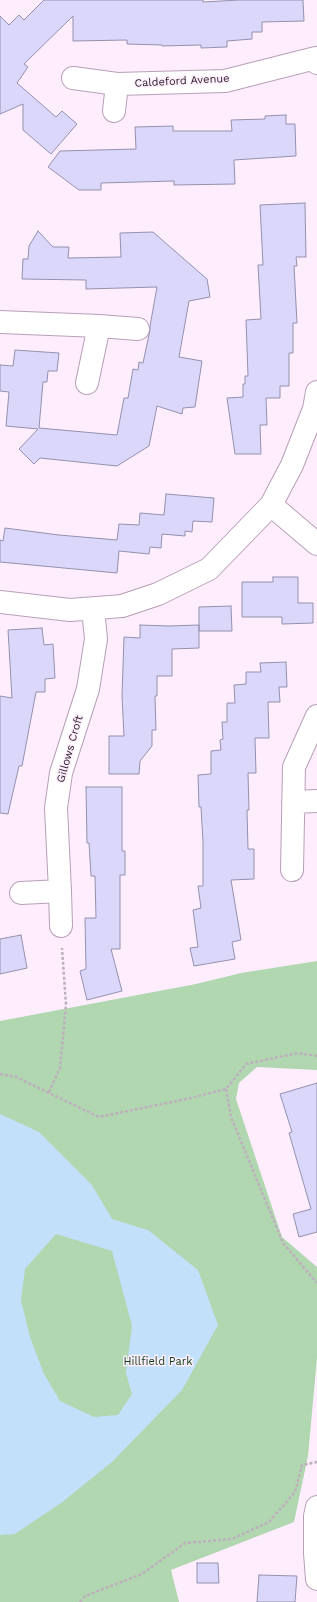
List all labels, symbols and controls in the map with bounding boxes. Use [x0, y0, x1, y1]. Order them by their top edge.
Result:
street label: Caldeford Avenue [134, 72, 230, 90]
street label: Gillows Croft [54, 714, 86, 784]
park label: Hillfield Park [123, 1355, 193, 1369]

